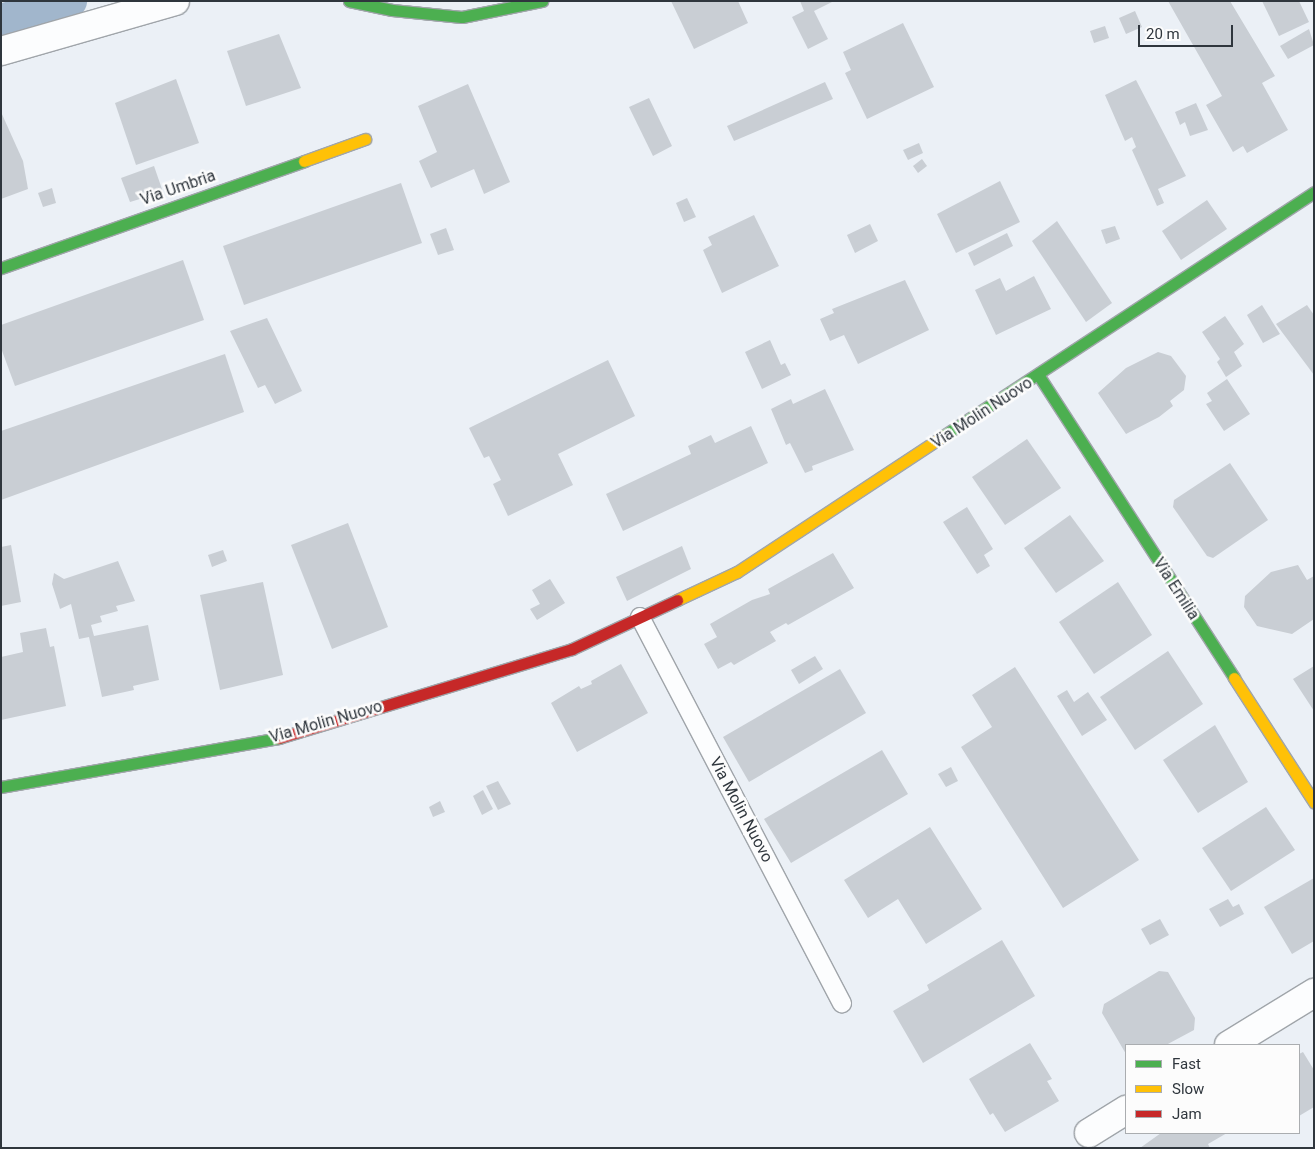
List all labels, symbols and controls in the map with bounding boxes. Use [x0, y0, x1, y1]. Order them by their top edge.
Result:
scale bar [1140, 15, 1235, 47]
text: 20 m [1146, 25, 1180, 43]
street label: Via Umbria [138, 166, 218, 210]
street label: Via Molin Nuovo [928, 373, 1036, 453]
street label: Via Emilia [1149, 554, 1203, 624]
street label: Via Molin Nuovo [267, 697, 385, 747]
street label: Via Molin Nuovo [705, 754, 777, 866]
legend [1125, 1044, 1300, 1134]
text: Fast [1172, 1055, 1201, 1073]
text: Slow [1172, 1080, 1204, 1098]
text: Jam [1172, 1105, 1202, 1123]

